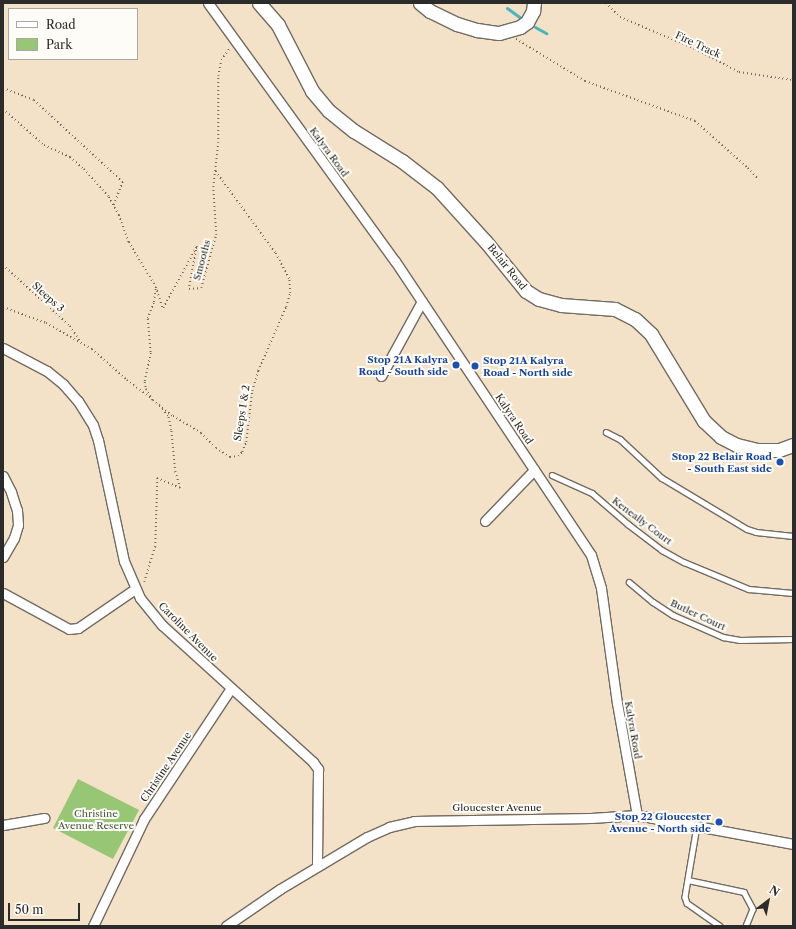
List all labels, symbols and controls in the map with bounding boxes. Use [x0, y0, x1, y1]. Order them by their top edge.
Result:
legend [8, 8, 138, 60]
text: Road [46, 17, 76, 32]
street label: Fire Track [673, 29, 723, 61]
text: Park [46, 37, 72, 52]
street label: Kalyra Road [307, 125, 351, 179]
street label: Smooths [191, 238, 213, 282]
street label: Belair Road [485, 242, 529, 292]
street label: Sleeps 3 [30, 280, 66, 314]
place label: Stop 21A Kalyra Road - South side [359, 353, 448, 376]
place label: Stop 21A Kalyra Road - North side [483, 354, 573, 378]
marker: Stop 21A Kalyra Road - South side [451, 360, 461, 370]
marker: Stop 21A Kalyra Road - North side [470, 361, 480, 371]
street label: Sleeps 1 & 2 [232, 384, 252, 442]
street label: Kalyra Road [493, 391, 535, 447]
place label: Stop 22 Belair Road - South East side [672, 450, 772, 474]
marker: Stop 22 Belair Road - South East side [775, 457, 785, 467]
street label: Keneally Court [610, 495, 674, 547]
street label: Butler Court [668, 597, 728, 633]
street label: Caroline Avenue [156, 600, 220, 664]
street label: Kalyra Road [622, 700, 644, 760]
street label: Christine Avenue [138, 730, 194, 804]
street label: Gloucester Avenue [452, 802, 542, 814]
park label: Christine Avenue Reserve [58, 807, 134, 830]
place label: Stop 22 Gloucester Avenue - North side [609, 810, 711, 834]
marker: Stop 22 Gloucester Avenue - North side [714, 817, 724, 827]
north arrow [748, 881, 788, 921]
text: N [767, 882, 782, 899]
scale bar [10, 895, 82, 921]
text: 50 m [15, 902, 44, 917]

